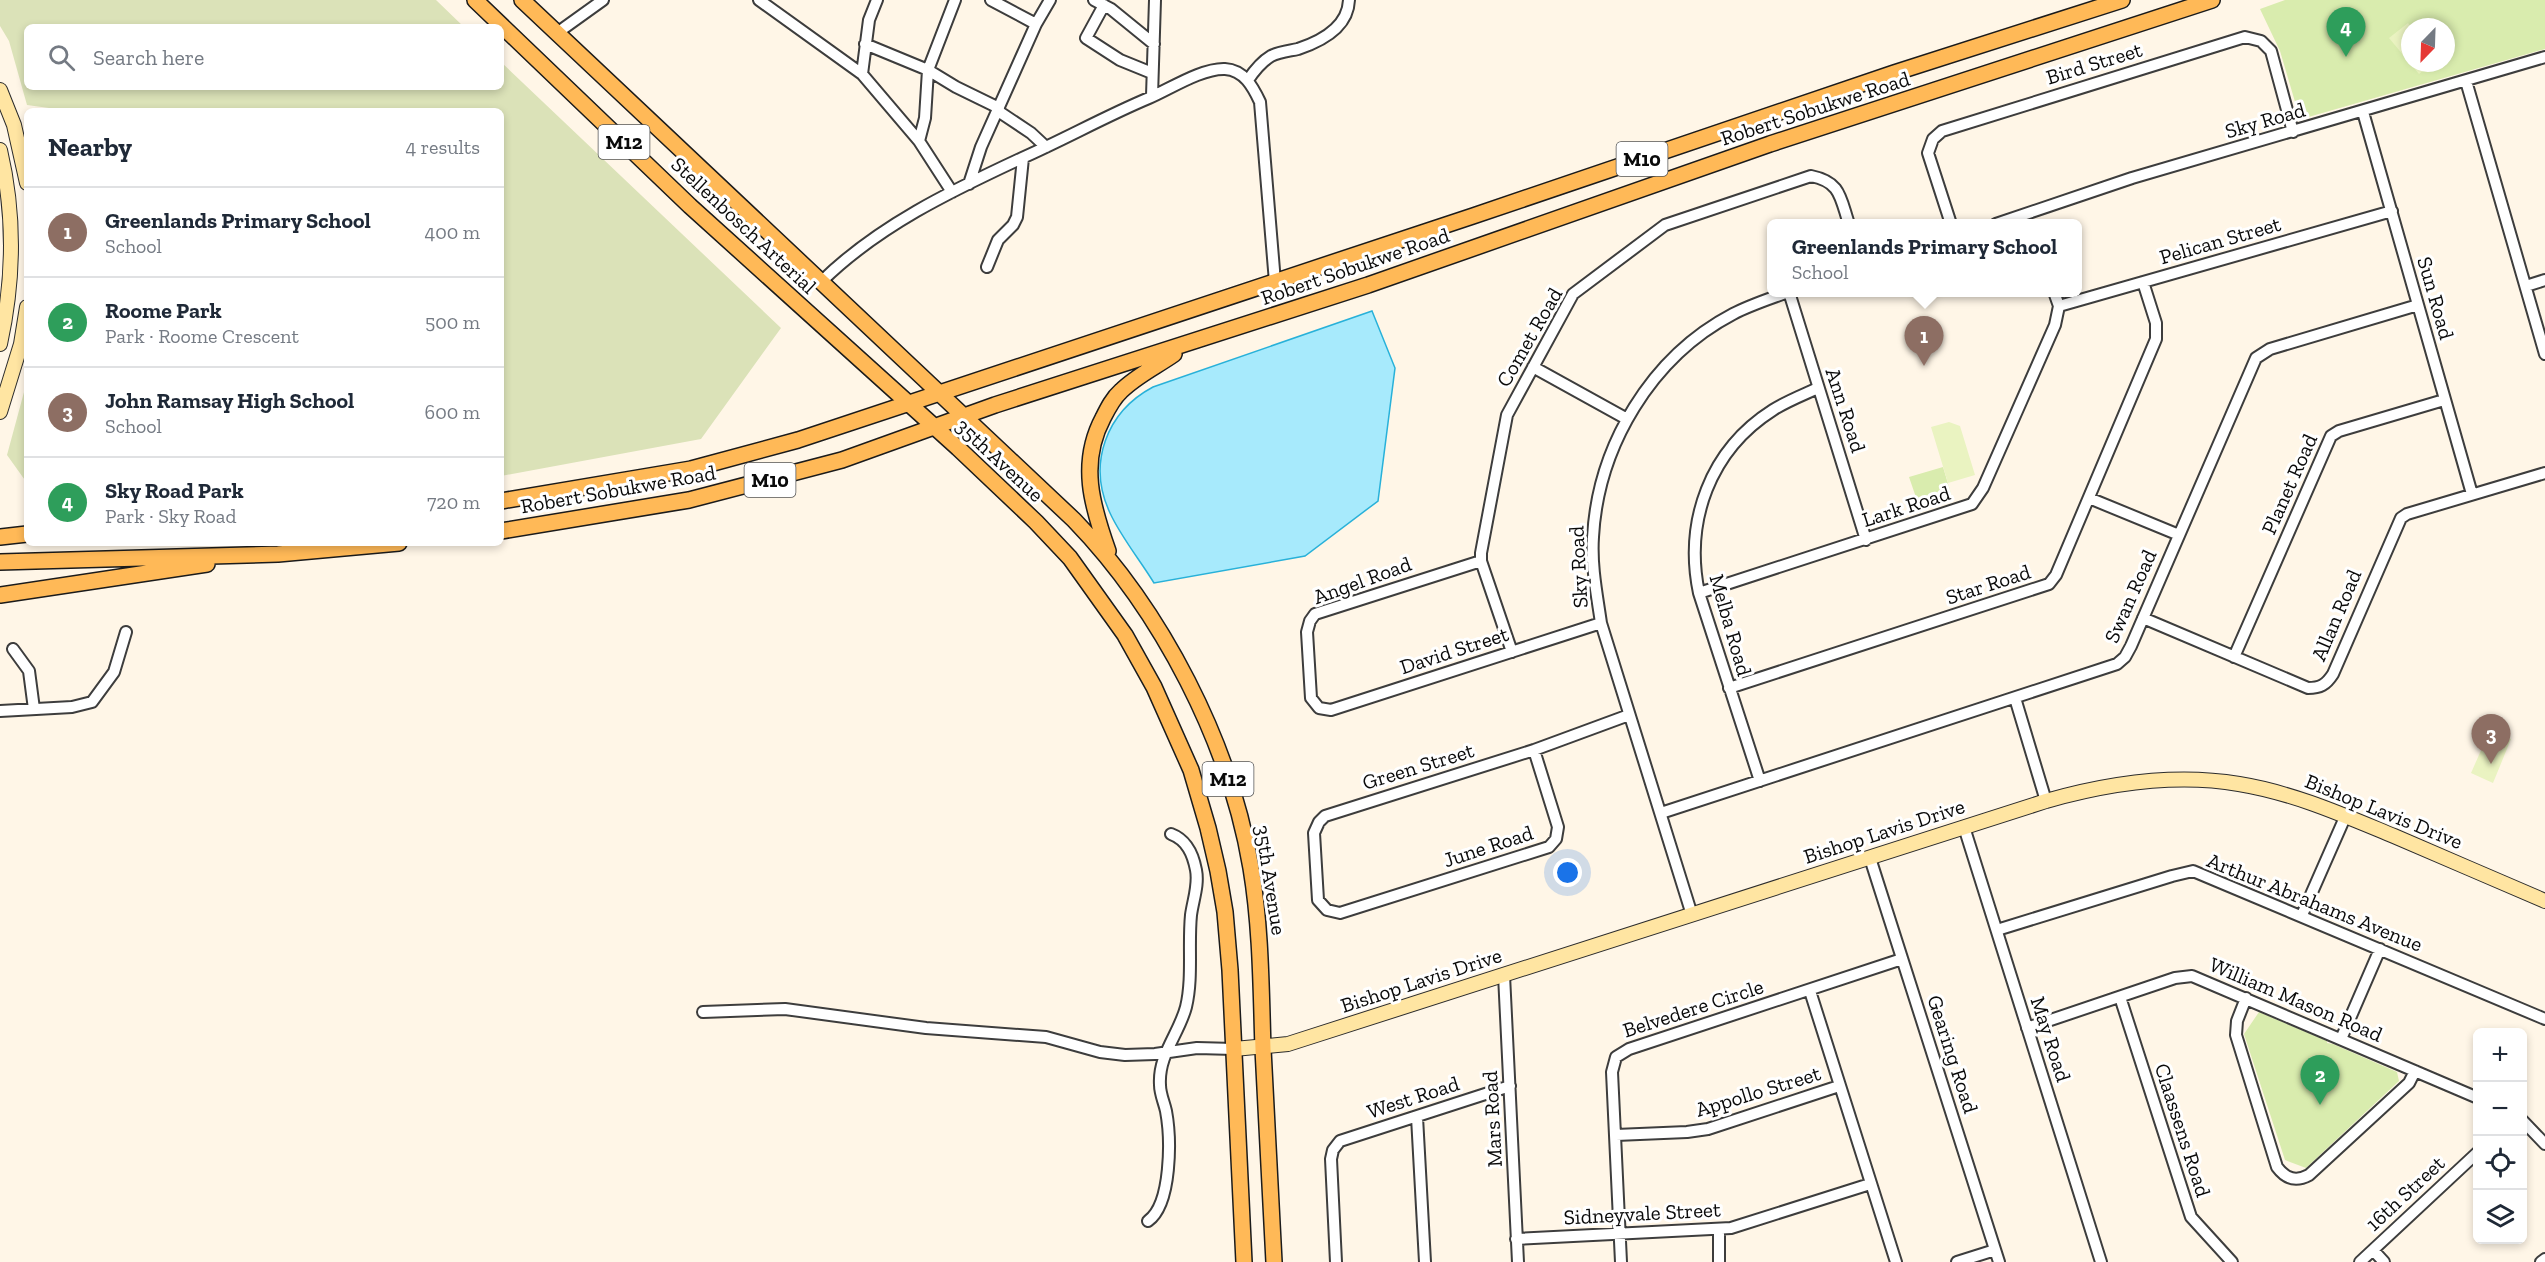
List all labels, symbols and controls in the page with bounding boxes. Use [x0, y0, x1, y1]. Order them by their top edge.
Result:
pin: 4 [2326, 8, 2366, 57]
north arrow [2401, 18, 2455, 72]
search box [24, 24, 504, 90]
street label: Bird Street [2043, 37, 2145, 89]
icon: search [45, 41, 78, 74]
text: Search here [93, 44, 204, 71]
street label: Robert Sobukwe Road [1717, 65, 1913, 150]
street label: Sky Road [2222, 97, 2308, 143]
road number: M12 [598, 125, 650, 159]
text: Nearby [48, 131, 132, 163]
text: 4 results [405, 135, 480, 159]
road number: M10 [1616, 142, 1668, 176]
street label: Stellenbosch Arterial [666, 151, 822, 299]
text: Greenlands Primary School [105, 207, 371, 234]
street label: Pelican Street [2157, 211, 2284, 269]
popup [1767, 219, 2082, 297]
text: 1 [63, 220, 72, 244]
text: 400 m [424, 220, 480, 244]
street label: Robert Sobukwe Road [1258, 222, 1453, 310]
text: Greenlands Primary School [1792, 233, 2057, 260]
text: School [105, 234, 162, 258]
street label: Sun Road [2412, 254, 2460, 343]
text: School [1792, 260, 1849, 284]
street label: Comet Road [1491, 283, 1568, 391]
text: Roome Park [105, 297, 222, 324]
text: 2 [62, 310, 73, 334]
text: 500 m [425, 310, 480, 334]
pin: 1 [1904, 316, 1944, 366]
text: Park · Roome Crescent [105, 324, 299, 348]
street label: Ann Road [1821, 364, 1872, 456]
text: John Ramsay High School [105, 387, 354, 414]
text: 3 [62, 400, 73, 424]
text: 600 m [425, 400, 480, 424]
street label: 35th Avenue [951, 413, 1049, 507]
text: School [105, 414, 162, 438]
street label: Planet Road [2256, 429, 2322, 538]
street label: Robert Sobukwe Road [519, 459, 718, 518]
road number: M10 [744, 463, 796, 497]
text: Sky Road Park [105, 477, 244, 504]
street label: Lark Road [1859, 480, 1954, 532]
text: 4 [62, 490, 73, 514]
text: 720 m [427, 490, 480, 514]
text: Park · Sky Road [105, 504, 237, 528]
street label: Sky Road [1563, 525, 1593, 609]
street label: Swan Road [2098, 545, 2162, 646]
street label: Angel Road [1310, 551, 1415, 609]
street label: Star Road [1943, 558, 2034, 609]
street label: Allan Road [2306, 565, 2367, 664]
street label: Melba Road [1705, 571, 1758, 679]
street label: David Street [1397, 621, 1512, 679]
pin: 3 [2472, 714, 2510, 764]
street label: Green Street [1359, 737, 1477, 795]
road number: M12 [1202, 762, 1254, 796]
street label: Bishop Lavis Drive [2302, 768, 2467, 854]
street label: Bishop Lavis Drive [1800, 793, 1968, 869]
street label: June Road [1440, 820, 1536, 872]
street label: 35th Avenue [1250, 823, 1292, 937]
street label: Arthur Abrahams Avenue [2204, 847, 2426, 957]
your location [1553, 858, 1582, 887]
street label: Bishop Lavis Drive [1337, 942, 1505, 1018]
street label: William Mason Road [2206, 951, 2387, 1047]
street label: Belvedere Circle [1620, 973, 1767, 1043]
street label: Gearing Road [1922, 992, 1984, 1117]
street label: May Road [2025, 993, 2077, 1085]
map controls [2473, 1028, 2527, 1244]
button: + [2473, 1028, 2527, 1082]
pin: 2 [2300, 1056, 2340, 1105]
street label: Appollo Street [1692, 1060, 1824, 1122]
street label: Claassens Road [2150, 1060, 2216, 1200]
street label: West Road [1364, 1070, 1463, 1124]
street label: Mars Road [1477, 1070, 1507, 1168]
button: − [2473, 1082, 2527, 1136]
button: locate [2473, 1136, 2527, 1190]
street label: 16th Street [2360, 1150, 2450, 1236]
button: layers [2473, 1190, 2527, 1244]
street label: Sidneyvale Street [1563, 1196, 1721, 1230]

